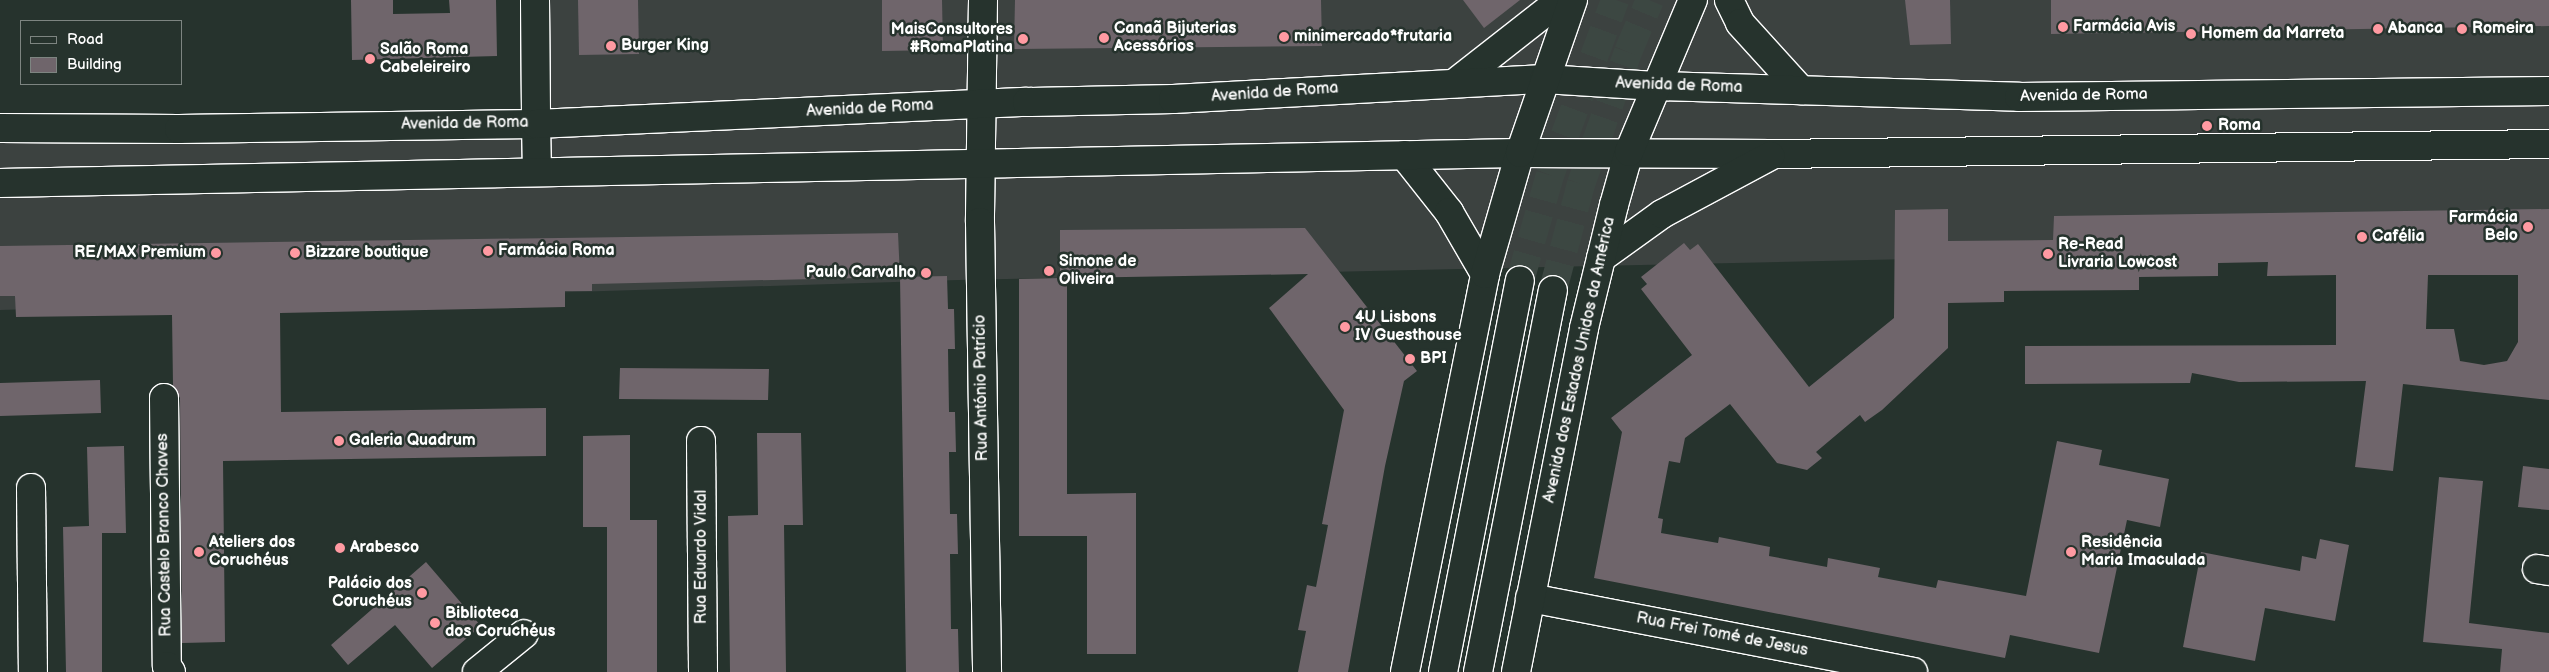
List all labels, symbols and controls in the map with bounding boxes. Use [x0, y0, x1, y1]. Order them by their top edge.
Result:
place label: Farmácia Avis [2073, 17, 2175, 37]
place label: Canaã Bijuterias Acessórios [1114, 19, 1236, 57]
place label: Abanca [2388, 19, 2443, 39]
place label: Romeira [2472, 19, 2534, 39]
legend [20, 20, 182, 85]
place label: MaisConsultores #RomaPlatina [891, 20, 1013, 58]
marker: Farmácia Avis [2057, 21, 2069, 33]
marker: Abanca [2372, 23, 2384, 35]
marker: Romeira [2456, 23, 2468, 35]
place label: Homem da Marreta [2201, 24, 2344, 44]
place label: minimercado*frutaria [1294, 27, 1452, 47]
marker: Homem da Marreta [2185, 28, 2197, 40]
text: Road [67, 30, 103, 49]
marker: minimercado*frutaria [1278, 31, 1290, 43]
marker: Canaã Bijuterias Acessórios [1098, 32, 1110, 44]
marker: MaisConsultores #RomaPlatina [1017, 33, 1029, 45]
place label: Burger King [621, 36, 709, 56]
place label: Salão Roma Cabeleireiro [380, 40, 471, 78]
marker: Burger King [605, 40, 617, 52]
marker: Salão Roma Cabeleireiro [364, 53, 376, 65]
text: Building [67, 55, 122, 74]
street label: Avenida de Roma [1615, 74, 1743, 98]
street label: Avenida de Roma [1211, 79, 1339, 107]
street label: Avenida de Roma [2020, 85, 2148, 107]
street label: Avenida de Roma [806, 96, 934, 122]
street label: Avenida de Roma [401, 113, 529, 135]
place label: Roma [2218, 116, 2261, 136]
marker: Roma [2200, 119, 2214, 133]
place label: Farmácia Belo [2449, 208, 2518, 246]
street label: Avenida dos Estados Unidos da América [1540, 215, 1620, 505]
marker: Farmácia Belo [2522, 221, 2534, 233]
place label: Cafélia [2372, 227, 2425, 247]
marker: Cafélia [2356, 231, 2368, 243]
place label: Re-Read Livraria Lowcost [2058, 235, 2177, 273]
place label: Farmácia Roma [498, 241, 615, 261]
place label: RE/MAX Premium [74, 243, 206, 263]
place label: Bizzare boutique [305, 243, 428, 263]
marker: Farmácia Roma [482, 245, 494, 257]
marker: RE/MAX Premium [210, 247, 222, 259]
marker: Bizzare boutique [289, 247, 301, 259]
marker: Re-Read Livraria Lowcost [2042, 248, 2054, 260]
place label: Simone de Oliveira [1059, 252, 1136, 290]
place label: Paulo Carvalho [806, 263, 916, 283]
marker: Simone de Oliveira [1043, 265, 1055, 277]
marker: Paulo Carvalho [920, 267, 932, 279]
place label: 4U Lisbons IV Guesthouse [1355, 308, 1462, 346]
street label: Rua António Patrício [971, 315, 993, 461]
marker: 4U Lisbons IV Guesthouse [1339, 321, 1351, 333]
place label: BPI [1420, 349, 1447, 369]
marker: BPI [1404, 353, 1416, 365]
place label: Galeria Quadrum [349, 431, 476, 451]
street label: Rua Castelo Branco Chaves [154, 433, 176, 637]
marker: Galeria Quadrum [333, 435, 345, 447]
street label: Rua Eduardo Vidal [692, 490, 712, 624]
place label: Ateliers dos Coruchéus [209, 533, 295, 571]
place label: Residência Maria Imaculada [2081, 533, 2206, 571]
place label: Arabesco [350, 538, 419, 558]
marker: Arabesco [334, 542, 346, 554]
marker: Ateliers dos Coruchéus [193, 546, 205, 558]
marker: Residência Maria Imaculada [2065, 546, 2077, 558]
place label: Palácio dos Coruchéus [328, 574, 412, 612]
marker: Palácio dos Coruchéus [416, 587, 428, 599]
place label: Biblioteca dos Coruchéus [445, 604, 555, 642]
street label: Rua Frei Tomé de Jesus [1634, 609, 1810, 661]
marker: Biblioteca dos Coruchéus [429, 617, 441, 629]

